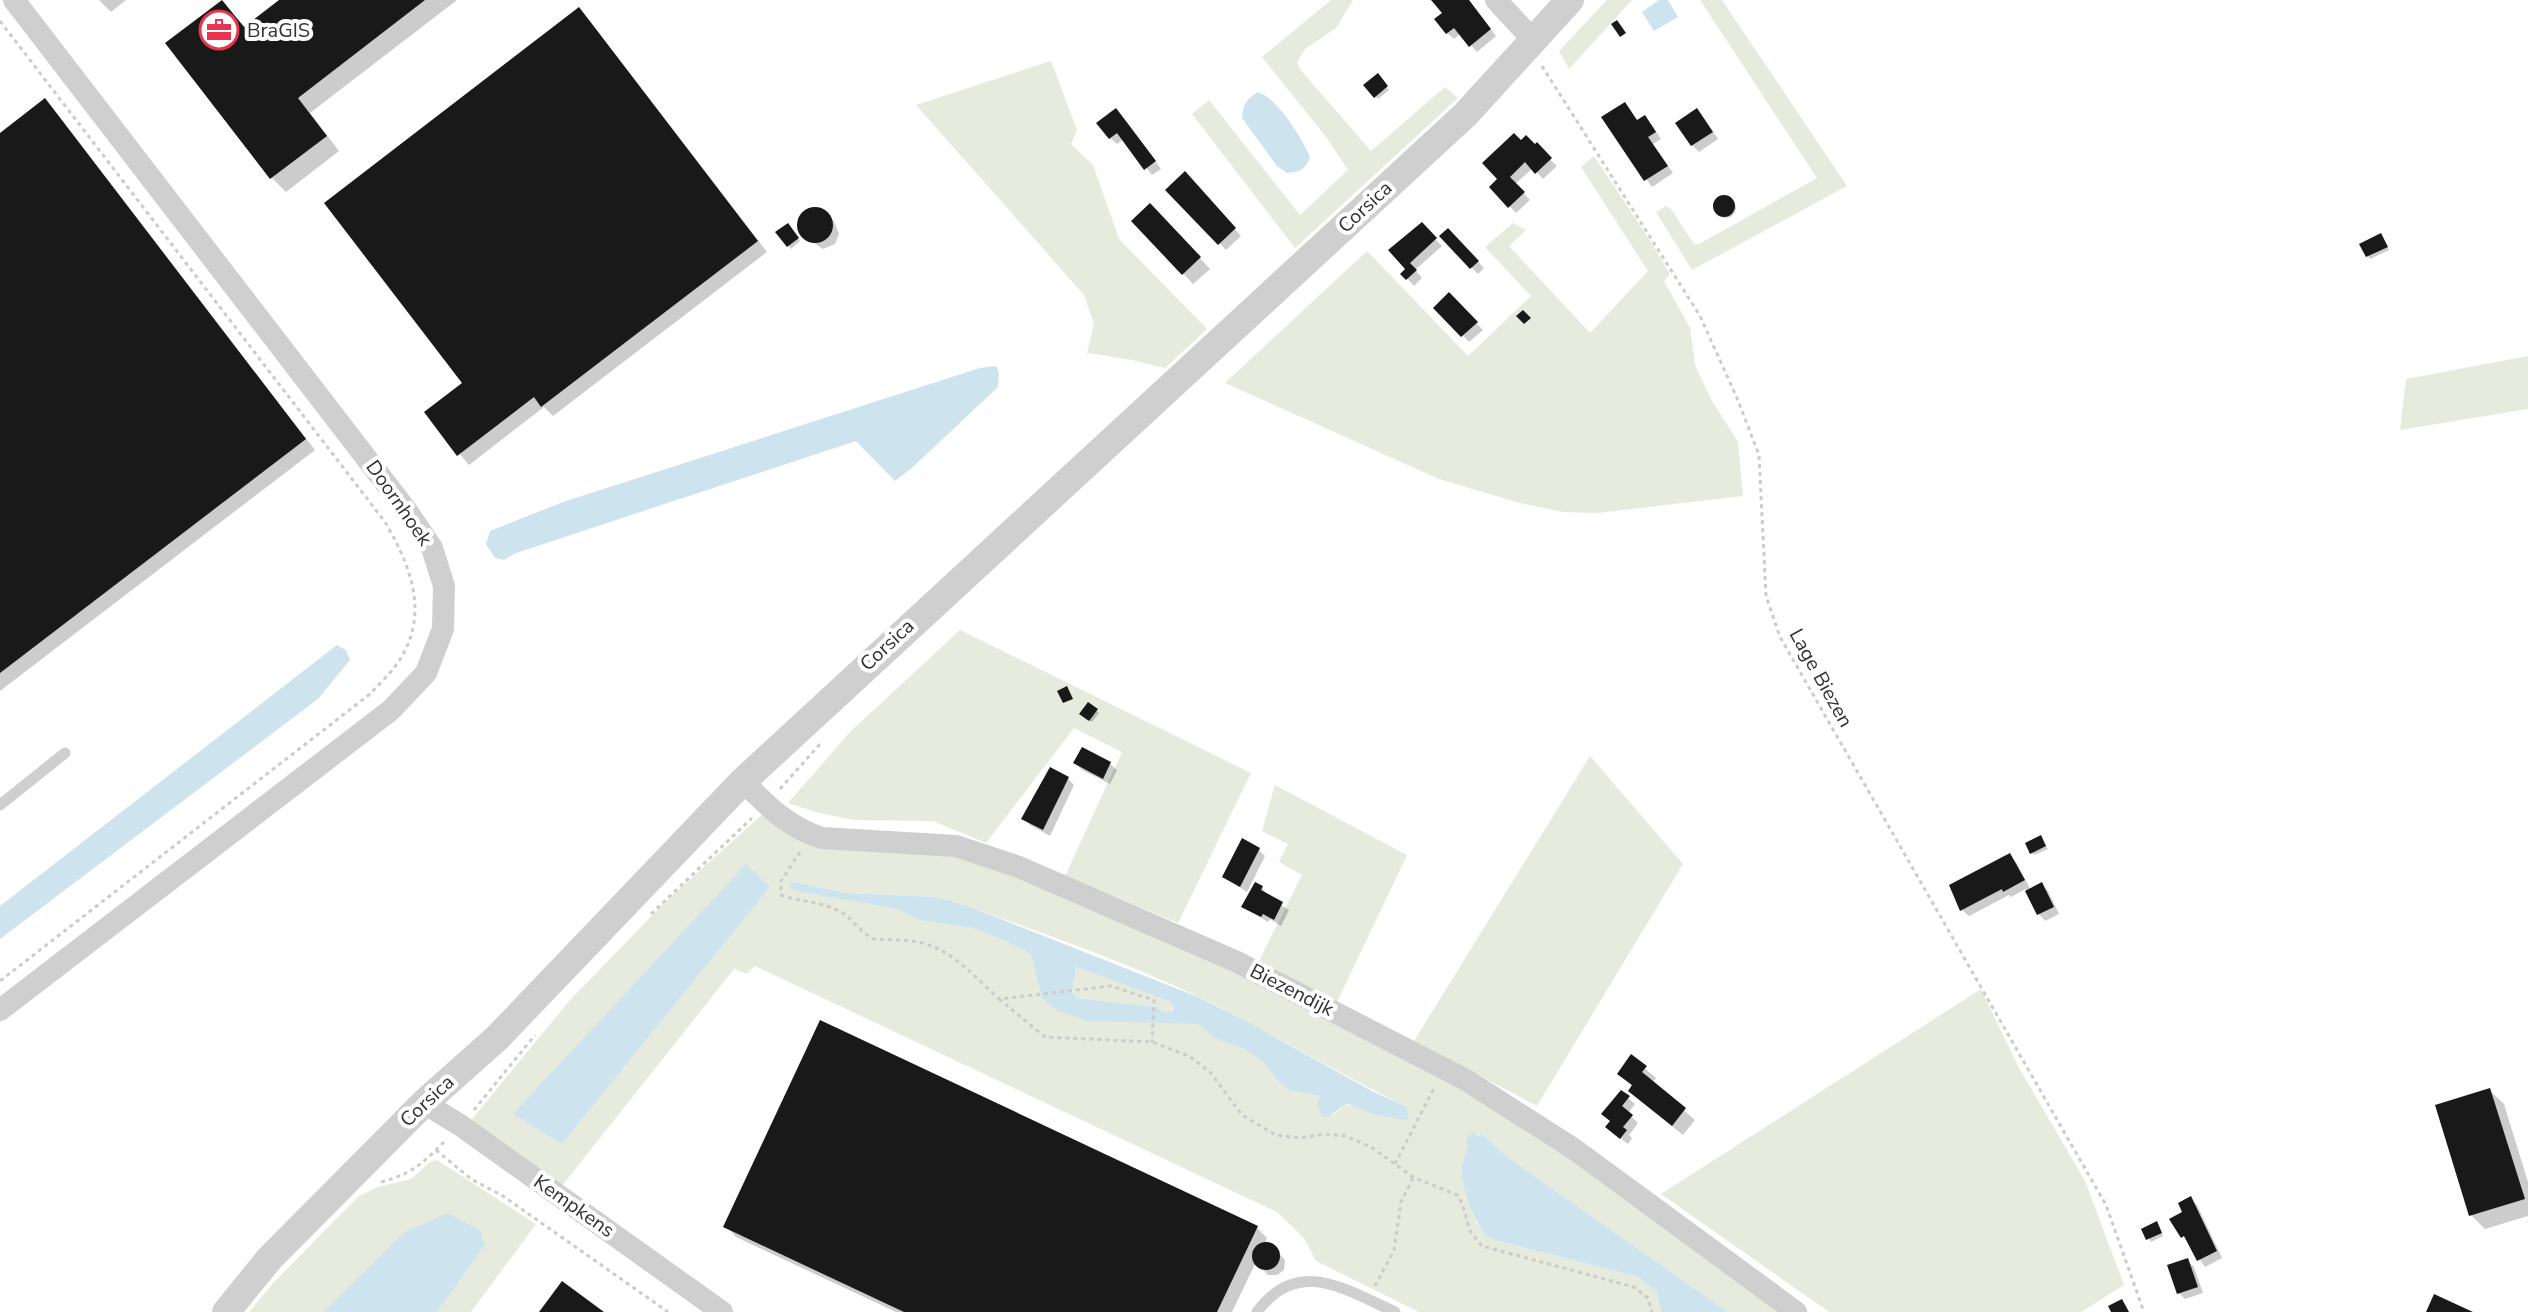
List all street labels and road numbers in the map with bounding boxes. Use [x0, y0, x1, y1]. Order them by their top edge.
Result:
street label: Corsica [1332, 175, 1398, 239]
street label: Doornhoek [360, 455, 439, 552]
street label: Corsica [854, 613, 920, 677]
street label: Lage Biezen [1783, 624, 1859, 732]
street label: Biezendijk [1245, 957, 1339, 1023]
street label: Corsica [394, 1069, 460, 1133]
street label: Kempkens [528, 1168, 620, 1244]

